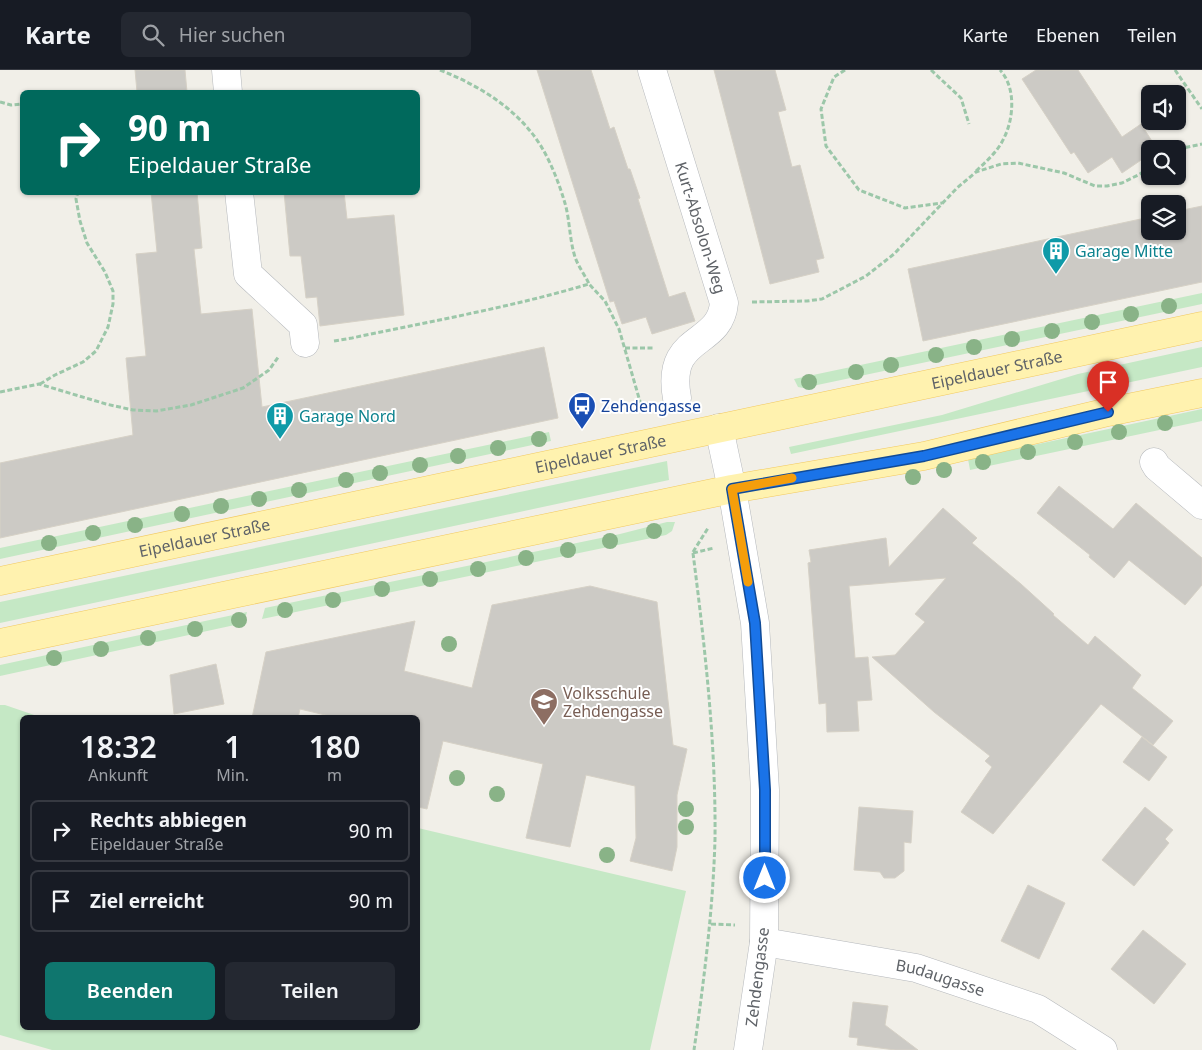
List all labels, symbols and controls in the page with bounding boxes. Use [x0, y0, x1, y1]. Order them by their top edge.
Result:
search box [121, 12, 471, 57]
text: Karte [25, 18, 91, 51]
icon: search [139, 21, 167, 49]
text: Hier suchen [179, 22, 285, 48]
text: Karte [963, 23, 1008, 47]
text: Ebenen [1036, 23, 1100, 47]
text: Teilen [1128, 23, 1177, 47]
map controls [1141, 85, 1186, 240]
button: sound [1141, 85, 1186, 130]
text: 90 m [128, 104, 211, 151]
icon: right [45, 110, 110, 175]
button: search [1141, 140, 1186, 185]
text: Eipeldauer Straße [128, 149, 312, 179]
street label: Kurt-Absolon-Weg [670, 159, 731, 296]
button: layers [1141, 195, 1186, 240]
building icon: Garage Mitte [1041, 236, 1071, 275]
place label: Garage Mitte [1075, 240, 1173, 262]
street label: Eipeldauer Straße [929, 345, 1064, 394]
pin [1087, 361, 1129, 412]
icon: arrive [1094, 368, 1122, 396]
bus stop icon: Zehdengasse [567, 391, 597, 430]
place label: Zehdengasse [601, 395, 701, 417]
building icon: Garage Nord [265, 401, 295, 440]
place label: Garage Nord [299, 405, 396, 427]
street label: Eipeldauer Straße [533, 429, 668, 478]
street label: Eipeldauer Straße [137, 513, 272, 562]
place label: Volksschule Zehdengasse [563, 682, 663, 722]
school or university icon: Volksschule Zehdengasse [529, 687, 559, 726]
text: 18:32 [80, 726, 157, 767]
text: 1 [224, 726, 241, 767]
text: 180 [309, 726, 360, 767]
text: Ankunft [88, 764, 148, 786]
text: Min. [216, 764, 249, 786]
text: m [327, 764, 342, 786]
text: Rechts abbiegen [90, 807, 247, 833]
icon: right [47, 817, 75, 845]
text: 90 m [349, 818, 393, 844]
text: Eipeldauer Straße [90, 833, 223, 855]
position arrow [738, 851, 790, 903]
icon: arrive [47, 887, 75, 915]
text: Ziel erreicht [90, 888, 204, 914]
text: 90 m [349, 888, 393, 914]
street label: Zehdengasse [740, 926, 774, 1028]
street label: Budaugasse [894, 954, 988, 1001]
button: Beenden [45, 962, 215, 1020]
button: Teilen [225, 962, 395, 1020]

